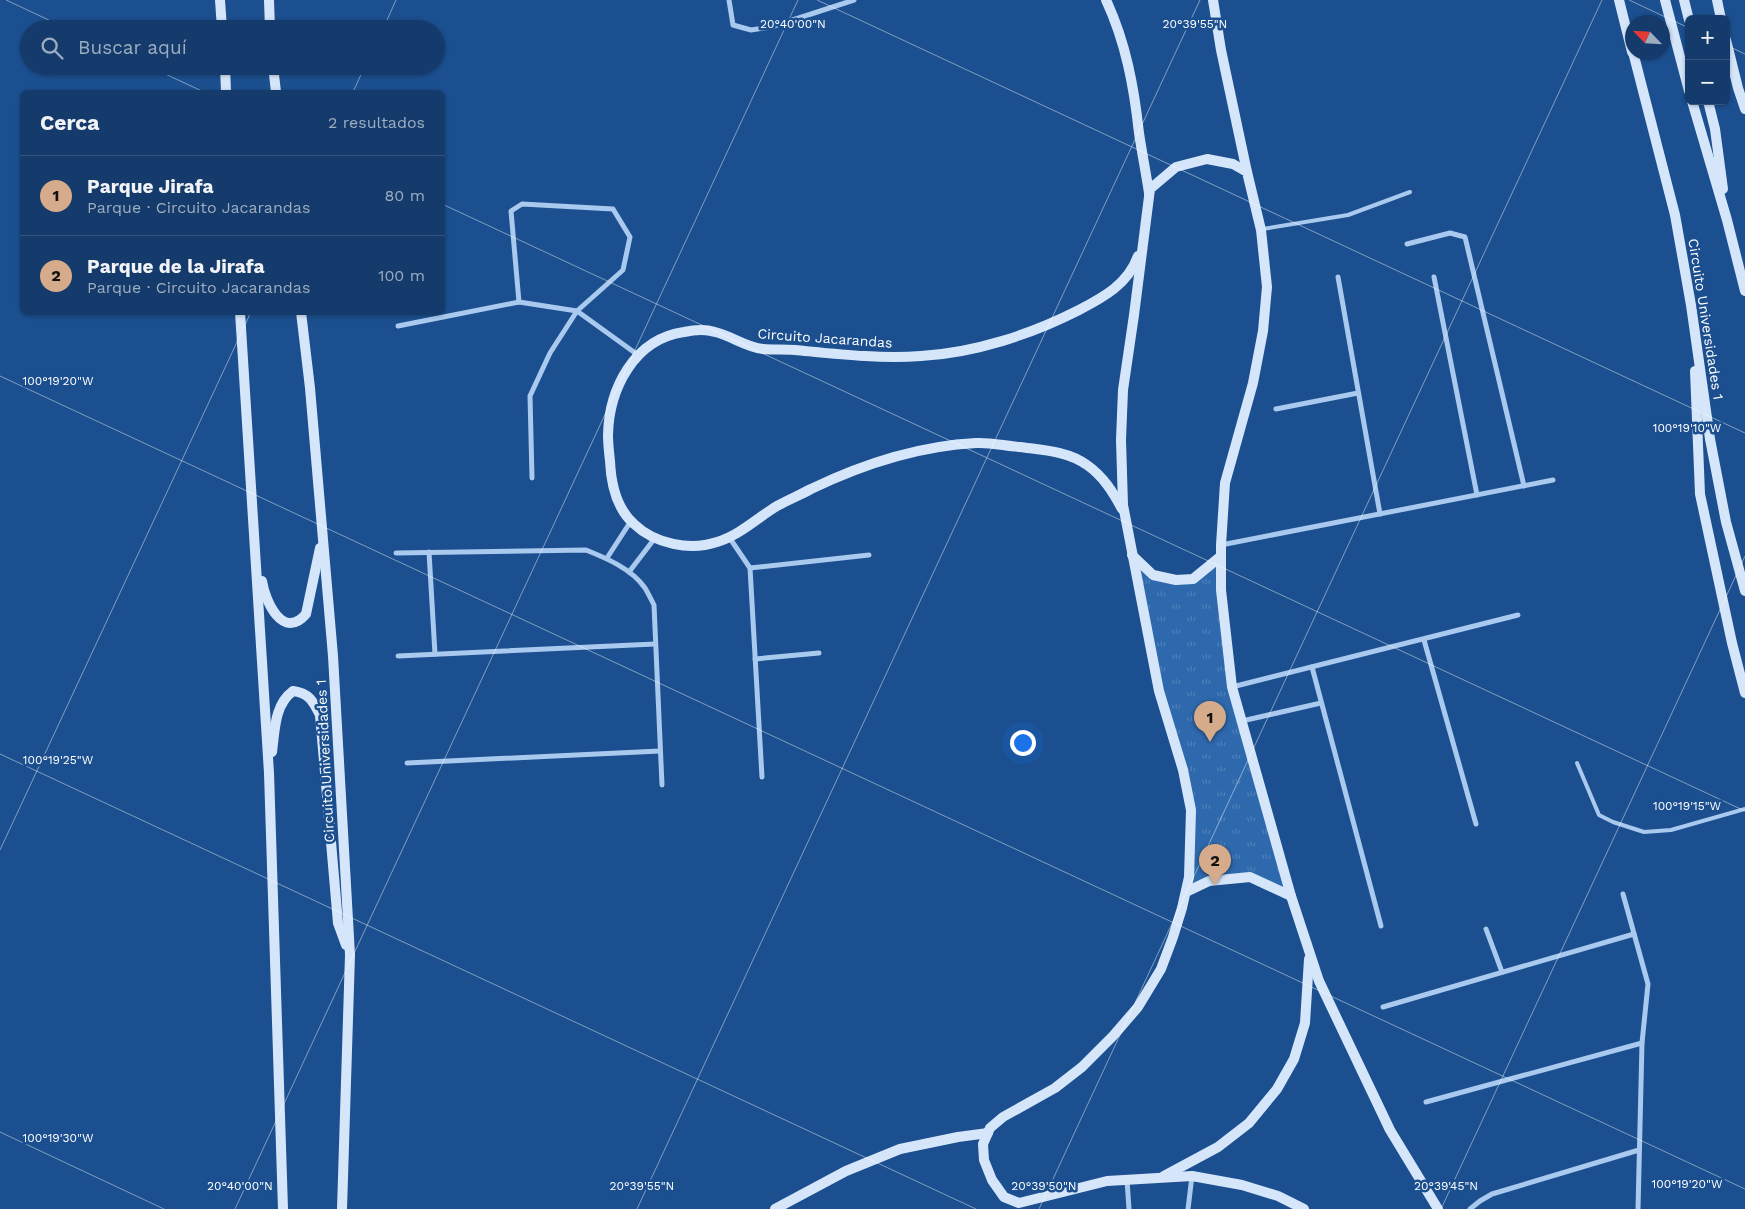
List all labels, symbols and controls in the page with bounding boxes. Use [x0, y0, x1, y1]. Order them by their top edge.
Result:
north arrow [1625, 15, 1670, 60]
map controls [1685, 15, 1730, 105]
button: + [1685, 15, 1730, 60]
text: 20°40'00"N [760, 17, 826, 31]
text: 20°39'55"N [1163, 17, 1227, 31]
search box [20, 20, 445, 75]
icon: search [38, 34, 66, 62]
text: Buscar aquí [78, 36, 187, 59]
button: − [1685, 60, 1730, 105]
text: Cerca [40, 110, 99, 135]
text: 2 resultados [328, 113, 425, 132]
text: Parque Jirafa [87, 175, 213, 198]
text: 1 [53, 186, 59, 205]
text: 80 m [384, 186, 425, 205]
text: Parque · Circuito Jacarandas [87, 198, 310, 217]
street label: Circuito Universidades 1 [1685, 237, 1727, 401]
text: Parque de la Jirafa [87, 255, 264, 278]
text: 2 [51, 266, 61, 285]
text: 100 m [378, 266, 425, 285]
text: Parque · Circuito Jacarandas [87, 278, 310, 297]
street label: Circuito Jacarandas [757, 325, 893, 351]
text: 100°19'20"W [23, 374, 94, 388]
text: 100°19'10"W [1653, 421, 1722, 435]
street label: Circuito Universidades 1 [313, 679, 337, 843]
pin: 1 [1194, 701, 1226, 742]
your location [1010, 730, 1036, 756]
text: 100°19'25"W [23, 753, 94, 767]
text: 100°19'15"W [1653, 799, 1721, 813]
pin: 2 [1199, 844, 1231, 885]
text: 100°19'30"W [23, 1131, 94, 1145]
text: 100°19'20"W [1652, 1177, 1723, 1191]
text: 20°40'00"N [207, 1179, 273, 1193]
text: 20°39'55"N [610, 1179, 674, 1193]
text: 20°39'50"N [1011, 1179, 1077, 1193]
text: 20°39'45"N [1414, 1179, 1478, 1193]

